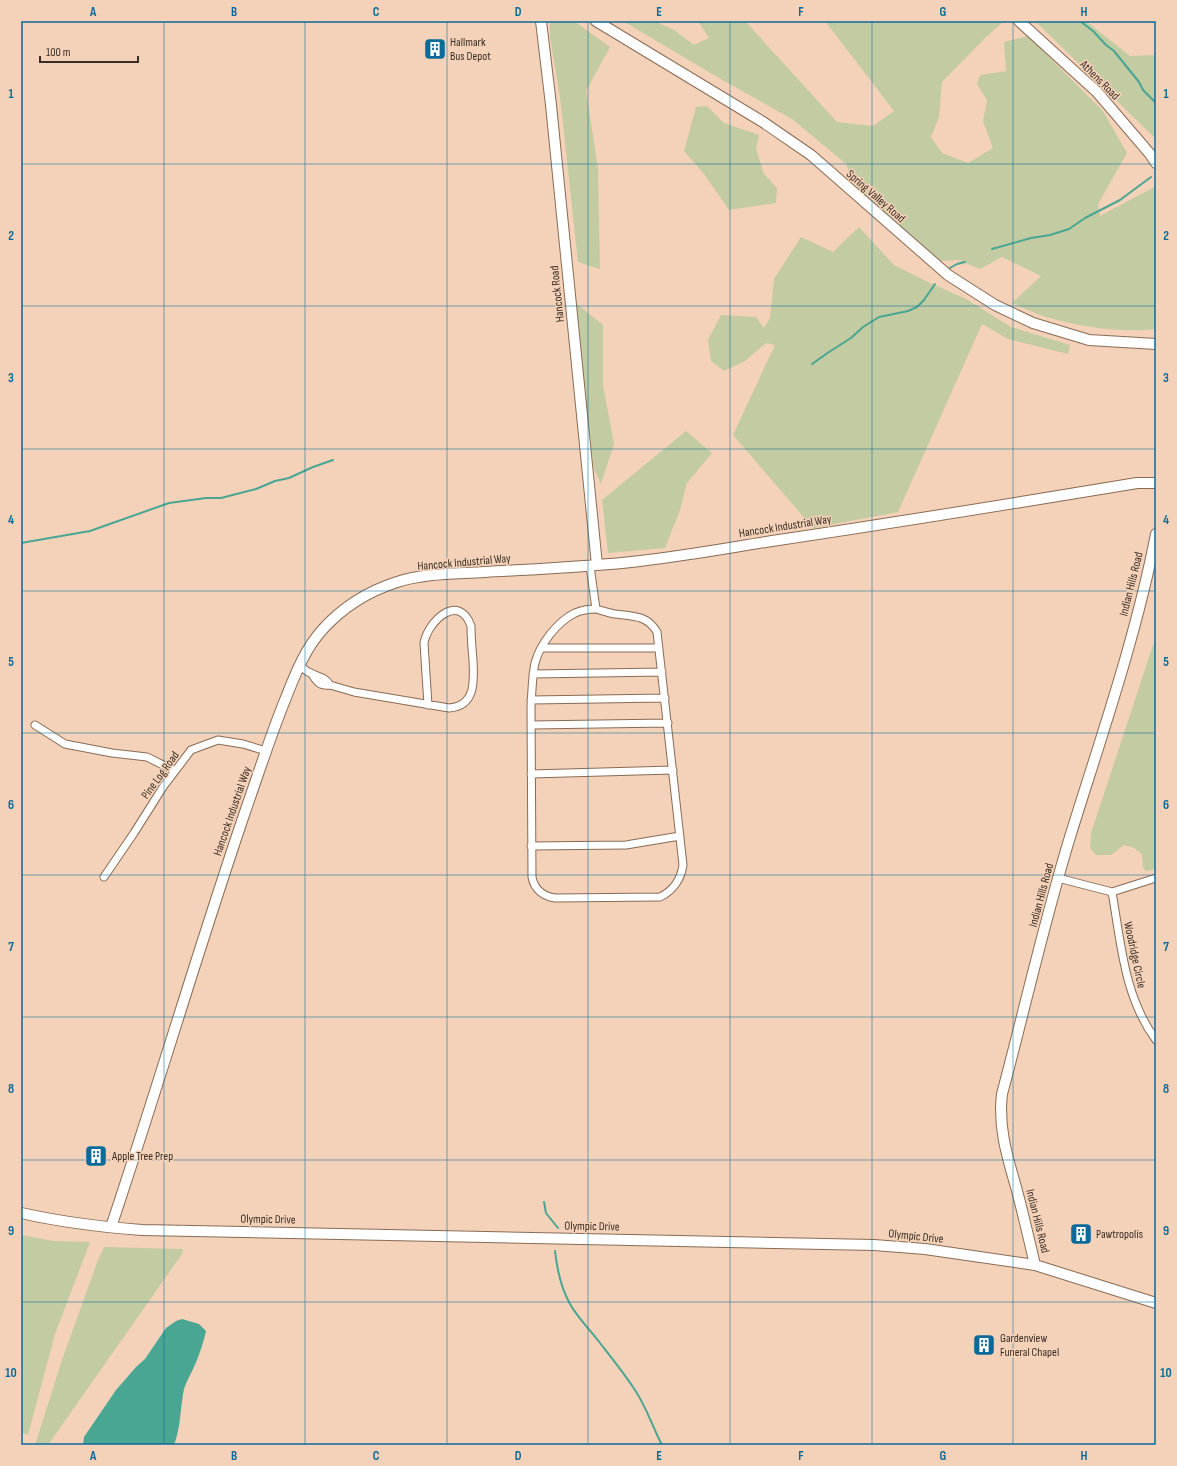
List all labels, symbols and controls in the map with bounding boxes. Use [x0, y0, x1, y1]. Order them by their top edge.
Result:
text: A [89, 4, 97, 20]
text: B [231, 4, 237, 20]
text: C [373, 4, 380, 20]
text: D [515, 4, 522, 20]
text: E [656, 4, 662, 20]
text: F [798, 4, 804, 20]
text: G [940, 4, 947, 20]
text: H [1081, 4, 1088, 20]
place label: Hallmark Bus Depot [450, 35, 491, 64]
building icon: Hallmark Bus Depot [422, 36, 448, 62]
scale bar [40, 38, 138, 64]
text: 100 m [46, 45, 71, 60]
street label: Athens Road [1076, 57, 1123, 103]
text: 1 [8, 86, 14, 102]
text: 1 [1163, 86, 1169, 102]
street label: Spring Valley Road [843, 167, 908, 226]
text: 2 [8, 228, 14, 244]
text: 2 [1163, 228, 1169, 244]
street label: Hancock Road [547, 265, 568, 323]
text: 3 [8, 370, 14, 386]
text: 3 [1163, 370, 1169, 386]
text: 4 [8, 512, 14, 528]
street label: Hancock Industrial Way [738, 512, 833, 541]
text: 4 [1163, 512, 1169, 528]
street label: Hancock Industrial Way [417, 551, 512, 574]
street label: Indian Hills Road [1116, 551, 1147, 618]
text: 5 [8, 654, 14, 670]
text: 5 [1163, 654, 1169, 670]
street label: Pine Log Road [138, 749, 183, 802]
street label: Hancock Industrial Way [210, 764, 255, 858]
text: 6 [8, 797, 14, 813]
text: 6 [1163, 797, 1169, 813]
street label: Indian Hills Road [1026, 862, 1057, 929]
street label: Woodridge Circle [1120, 920, 1149, 990]
text: 7 [8, 939, 14, 955]
text: 7 [1163, 939, 1169, 955]
text: 8 [8, 1081, 14, 1097]
text: 8 [1163, 1081, 1169, 1097]
building icon: Apple Tree Prep [83, 1143, 109, 1169]
place label: Apple Tree Prep [111, 1149, 173, 1164]
street label: Indian Hills Road [1022, 1188, 1053, 1255]
street label: Olympic Drive [240, 1212, 296, 1227]
street label: Olympic Drive [564, 1219, 620, 1234]
building icon: Pawtropolis [1068, 1221, 1094, 1247]
text: 9 [8, 1223, 14, 1239]
text: 9 [1163, 1223, 1169, 1239]
street label: Olympic Drive [888, 1226, 944, 1247]
place label: Pawtropolis [1096, 1227, 1143, 1242]
place label: Gardenview Funeral Chapel [1000, 1331, 1059, 1360]
building icon: Gardenview Funeral Chapel [971, 1332, 997, 1358]
text: 10 [5, 1365, 17, 1381]
text: 10 [1160, 1365, 1172, 1381]
text: A [89, 1448, 97, 1464]
text: B [231, 1448, 237, 1464]
text: C [373, 1448, 380, 1464]
text: D [515, 1448, 522, 1464]
text: E [656, 1448, 662, 1464]
text: F [798, 1448, 804, 1464]
text: G [940, 1448, 947, 1464]
text: H [1081, 1448, 1088, 1464]

